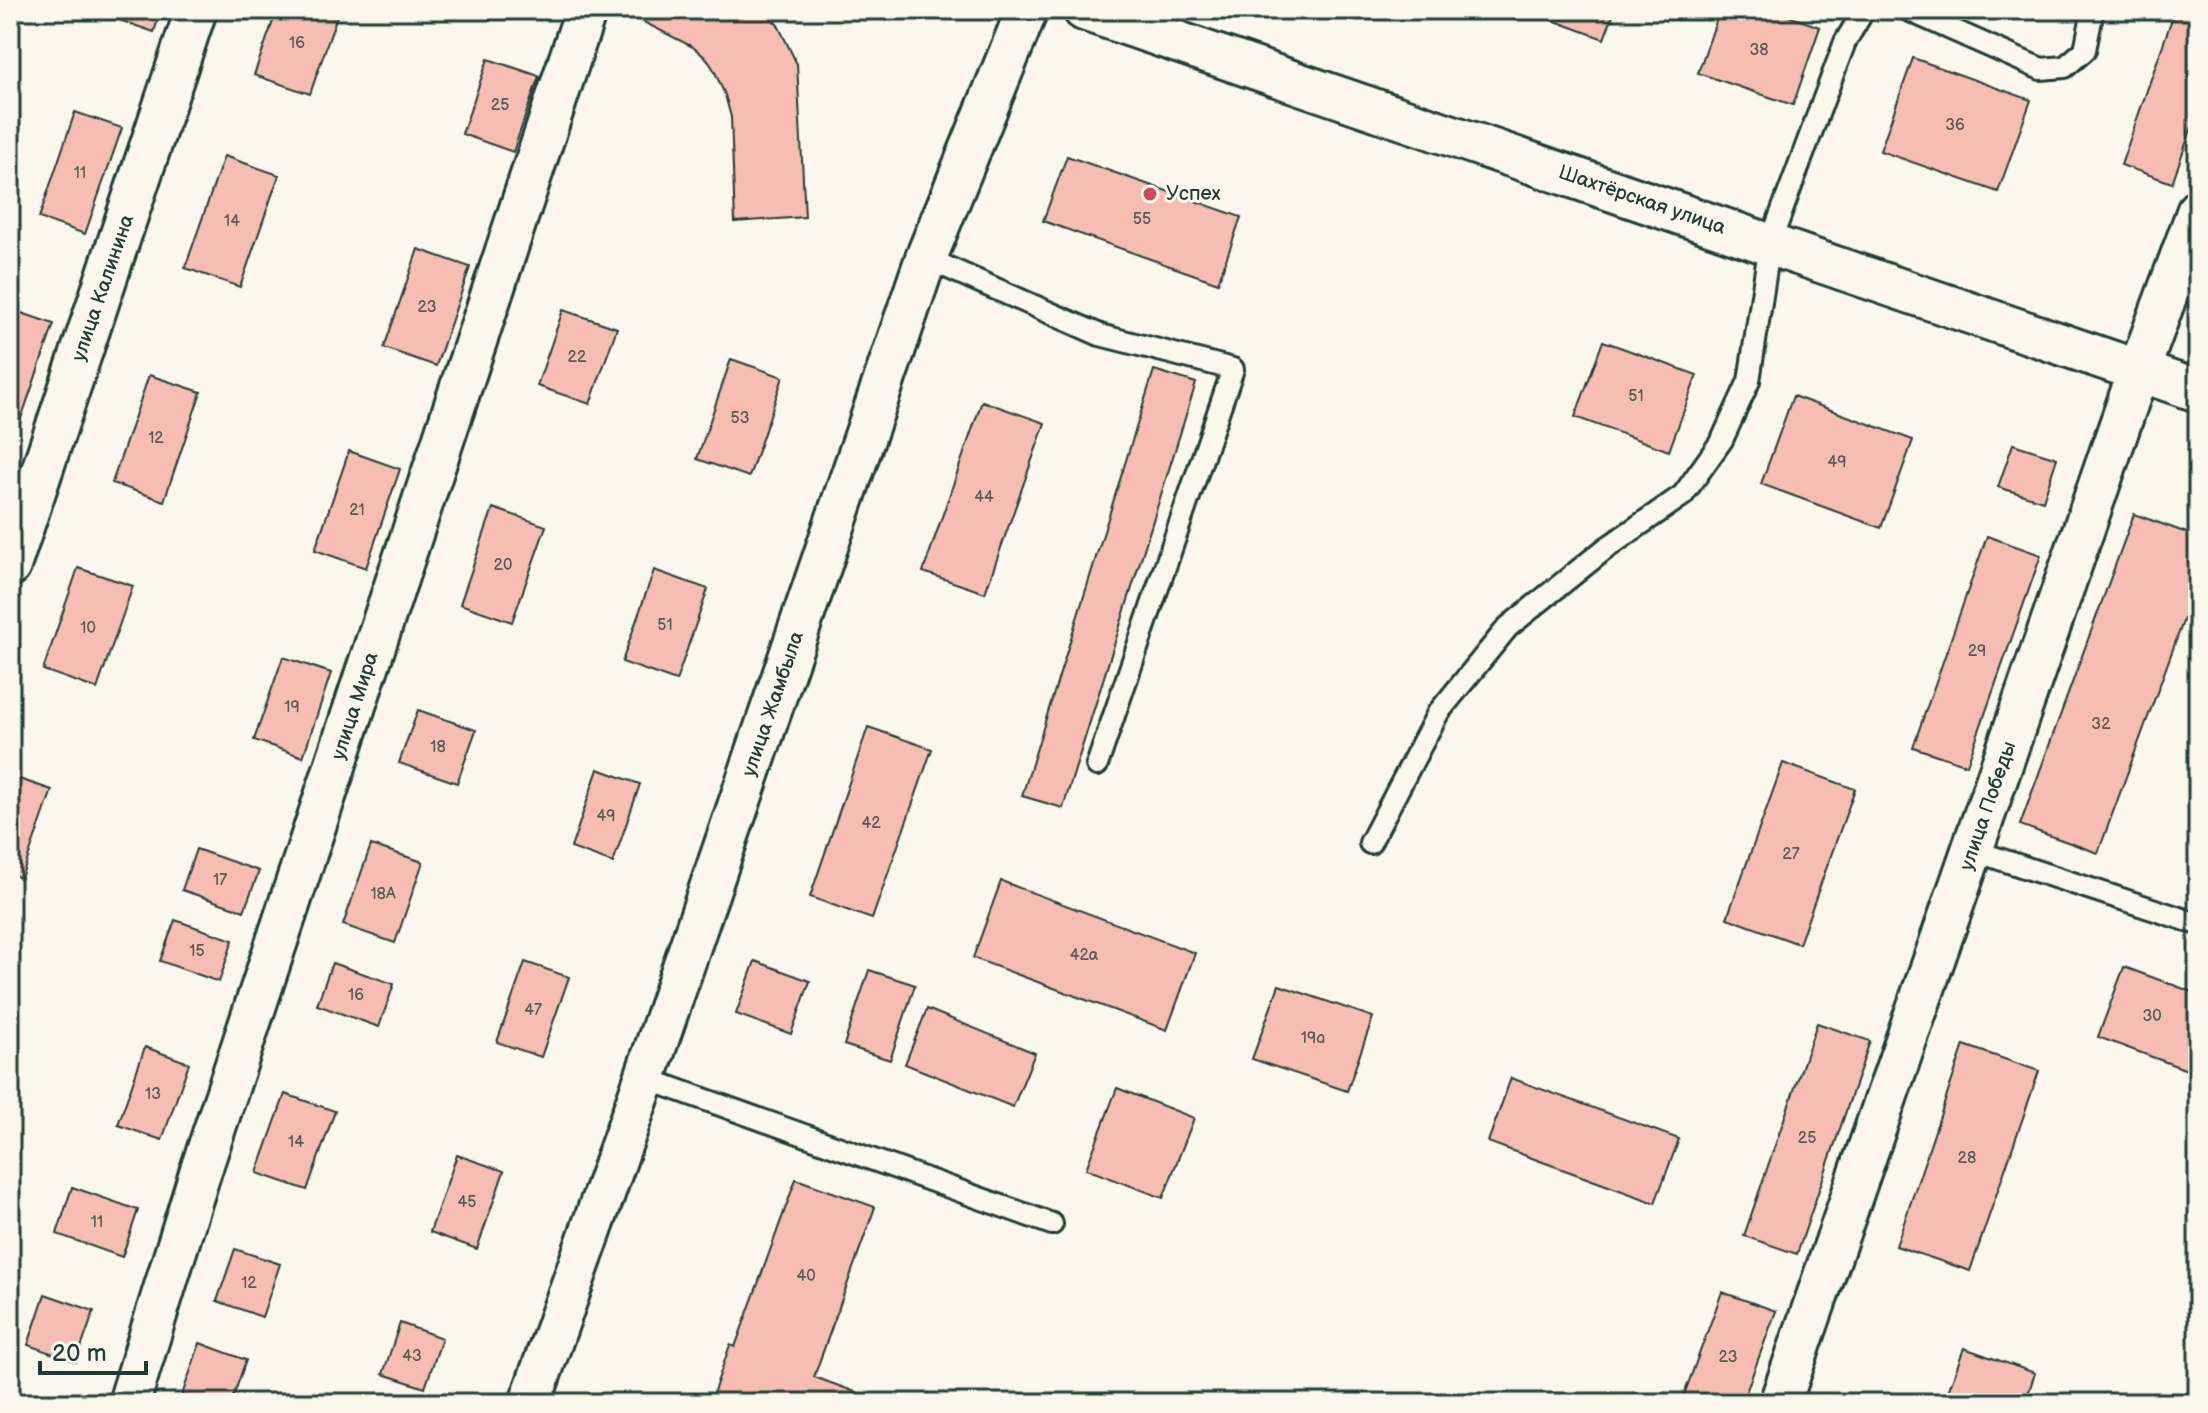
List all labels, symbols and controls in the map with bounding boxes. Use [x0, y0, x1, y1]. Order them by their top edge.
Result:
house number: 16 [289, 34, 305, 53]
house number: 38 [1749, 41, 1769, 60]
house number: 25 [491, 96, 509, 115]
house number: 36 [1945, 116, 1965, 135]
street label: Шахтёрская улица [1555, 160, 1729, 240]
house number: 11 [74, 164, 86, 183]
place label: Успех [1166, 182, 1221, 206]
marker: Успех [1141, 185, 1159, 203]
house number: 55 [1133, 210, 1151, 229]
street label: улица Калинина [67, 211, 139, 365]
house number: 14 [224, 212, 240, 231]
house number: 23 [418, 298, 437, 317]
house number: 22 [568, 348, 587, 367]
house number: 51 [1628, 387, 1644, 406]
house number: 53 [730, 409, 750, 428]
house number: 12 [148, 429, 164, 448]
house number: 49 [1827, 453, 1847, 472]
house number: 44 [974, 488, 994, 507]
house number: 21 [349, 501, 365, 520]
house number: 20 [494, 556, 512, 575]
house number: 51 [657, 616, 673, 635]
house number: 10 [80, 619, 96, 638]
street label: улица Жамбыла [737, 628, 809, 780]
house number: 29 [1968, 642, 1986, 661]
street label: улица Мира [326, 649, 384, 763]
house number: 19 [284, 698, 300, 717]
house number: 32 [2091, 715, 2111, 734]
house number: 18 [430, 738, 446, 757]
street label: улица Победы [1955, 738, 2021, 874]
house number: 49 [596, 807, 616, 826]
house number: 42 [861, 814, 881, 833]
house number: 27 [1782, 845, 1800, 864]
house number: 17 [213, 871, 227, 890]
house number: 18А [370, 885, 396, 904]
house number: 15 [189, 942, 205, 961]
house number: 42а [1070, 946, 1099, 965]
house number: 16 [348, 986, 364, 1005]
house number: 47 [524, 1001, 542, 1020]
house number: 30 [2142, 1007, 2162, 1026]
house number: 19a [1301, 1029, 1325, 1048]
house number: 13 [145, 1085, 161, 1104]
house number: 25 [1798, 1129, 1816, 1148]
house number: 14 [288, 1133, 304, 1152]
house number: 28 [1958, 1149, 1976, 1168]
house number: 45 [458, 1193, 476, 1212]
house number: 11 [91, 1213, 103, 1232]
house number: 40 [796, 1267, 816, 1286]
house number: 12 [241, 1274, 257, 1293]
scale bar [40, 1325, 146, 1375]
text: 20 m [52, 1339, 107, 1368]
house number: 43 [402, 1347, 422, 1366]
house number: 23 [1719, 1348, 1738, 1367]

